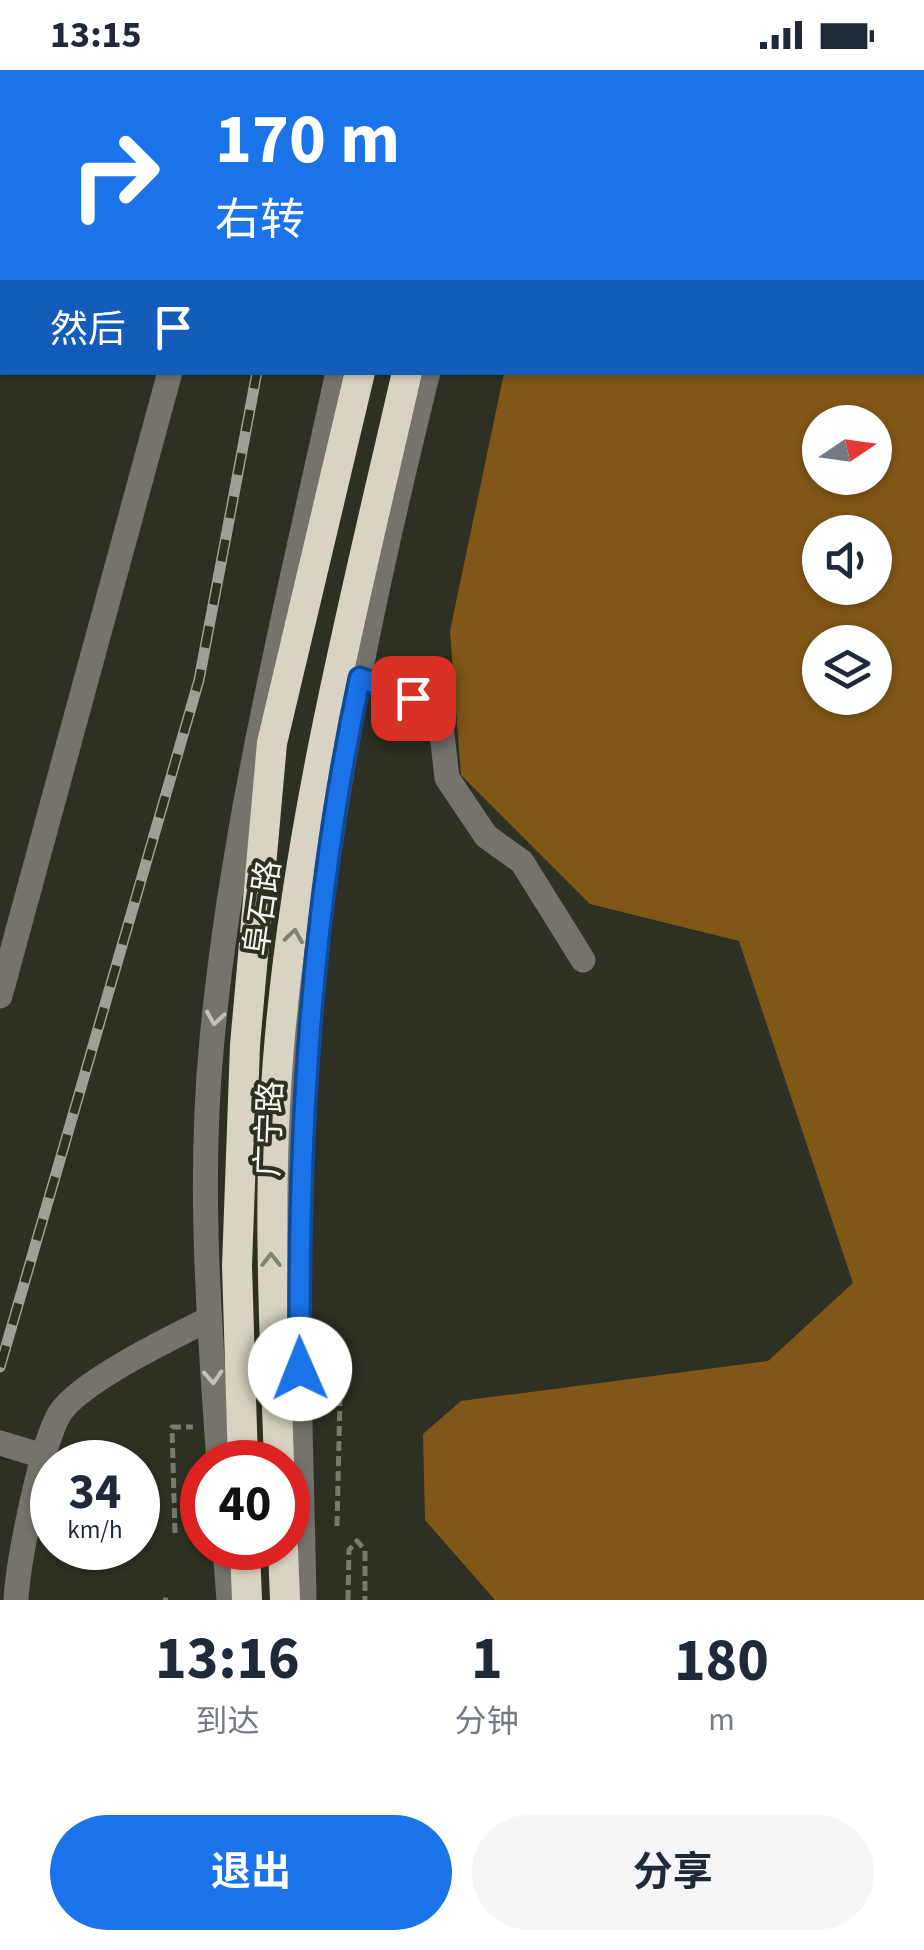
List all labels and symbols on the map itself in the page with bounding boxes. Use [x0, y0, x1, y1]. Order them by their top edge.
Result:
north arrow [802, 405, 892, 495]
pin [371, 656, 456, 741]
street label: 阜石路 [234, 857, 292, 959]
one-way arrow [283, 928, 304, 945]
one-way arrow [206, 1010, 227, 1026]
street label: 广宁路 [245, 1080, 295, 1178]
one-way arrow [261, 1252, 282, 1268]
position arrow [248, 1317, 352, 1421]
one-way arrow [202, 1370, 223, 1386]
speed limit sign: 40 [180, 1440, 310, 1570]

